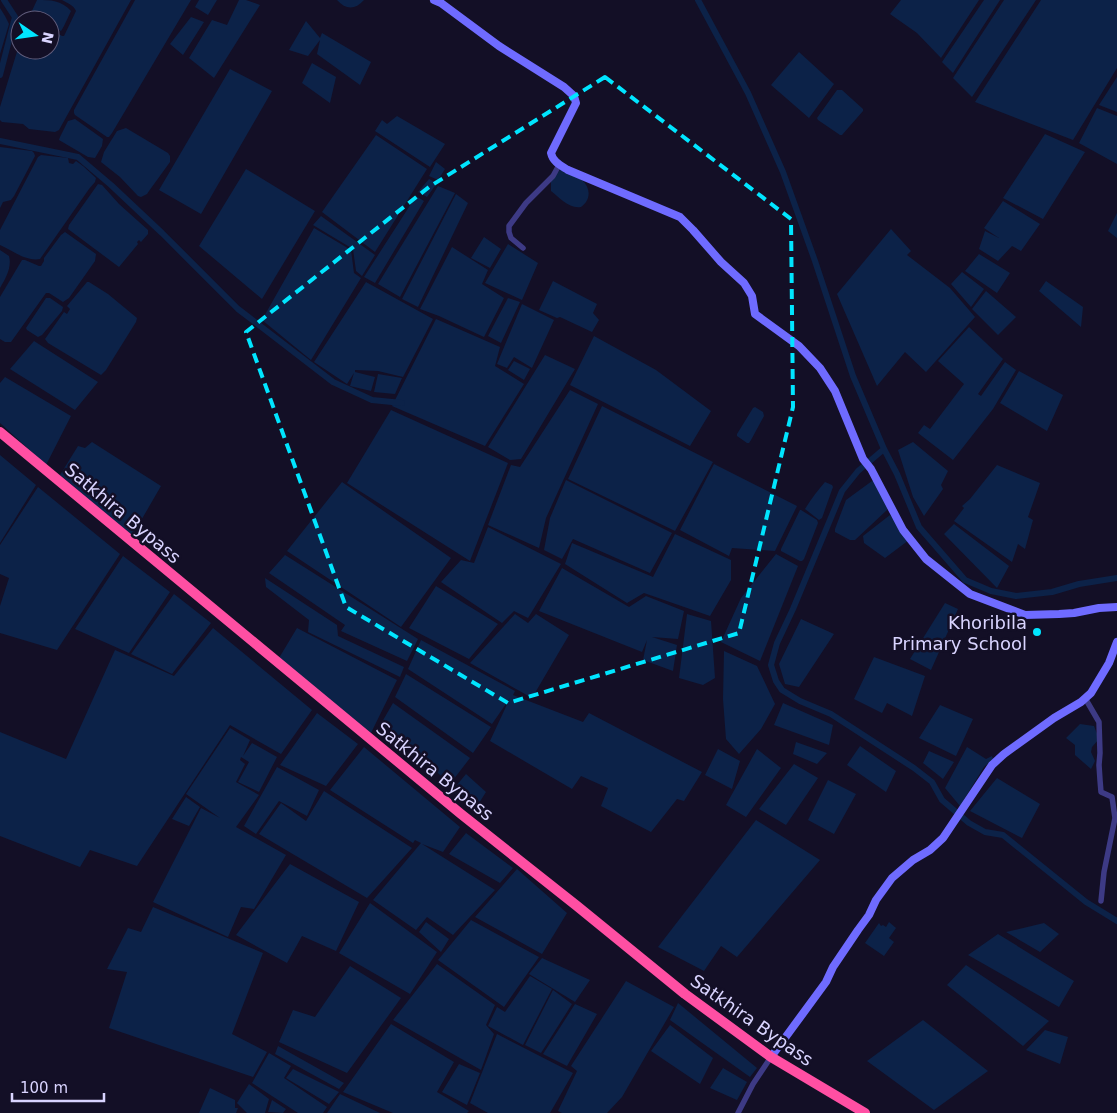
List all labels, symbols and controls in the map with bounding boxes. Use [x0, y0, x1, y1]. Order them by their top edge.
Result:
north arrow [10, 10, 60, 60]
text: N [39, 30, 57, 45]
street label: Satkhira Bypass [61, 458, 185, 568]
place label: Khoribila Primary School [892, 612, 1027, 654]
marker: Khoribila Primary School [1031, 626, 1043, 638]
street label: Satkhira Bypass [372, 717, 498, 825]
street label: Satkhira Bypass [687, 970, 817, 1070]
scale bar [12, 1070, 105, 1102]
text: 100 m [20, 1079, 68, 1097]

